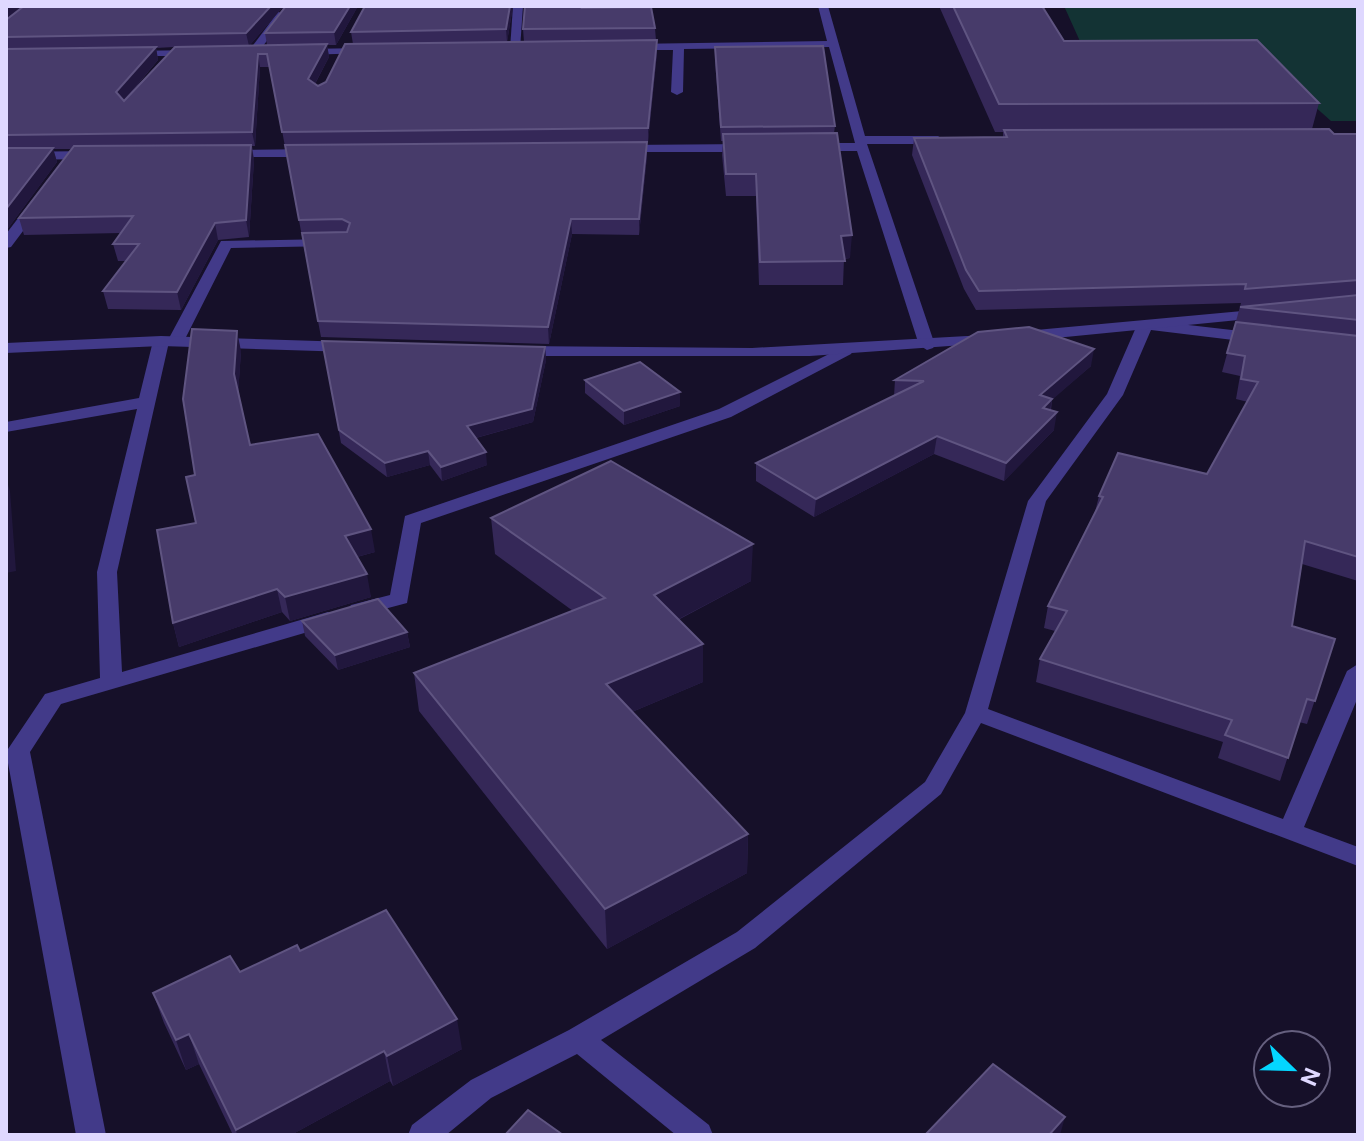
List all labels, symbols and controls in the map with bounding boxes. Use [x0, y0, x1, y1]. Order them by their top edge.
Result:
north arrow [1252, 1029, 1332, 1109]
text: N [1295, 1064, 1326, 1090]

